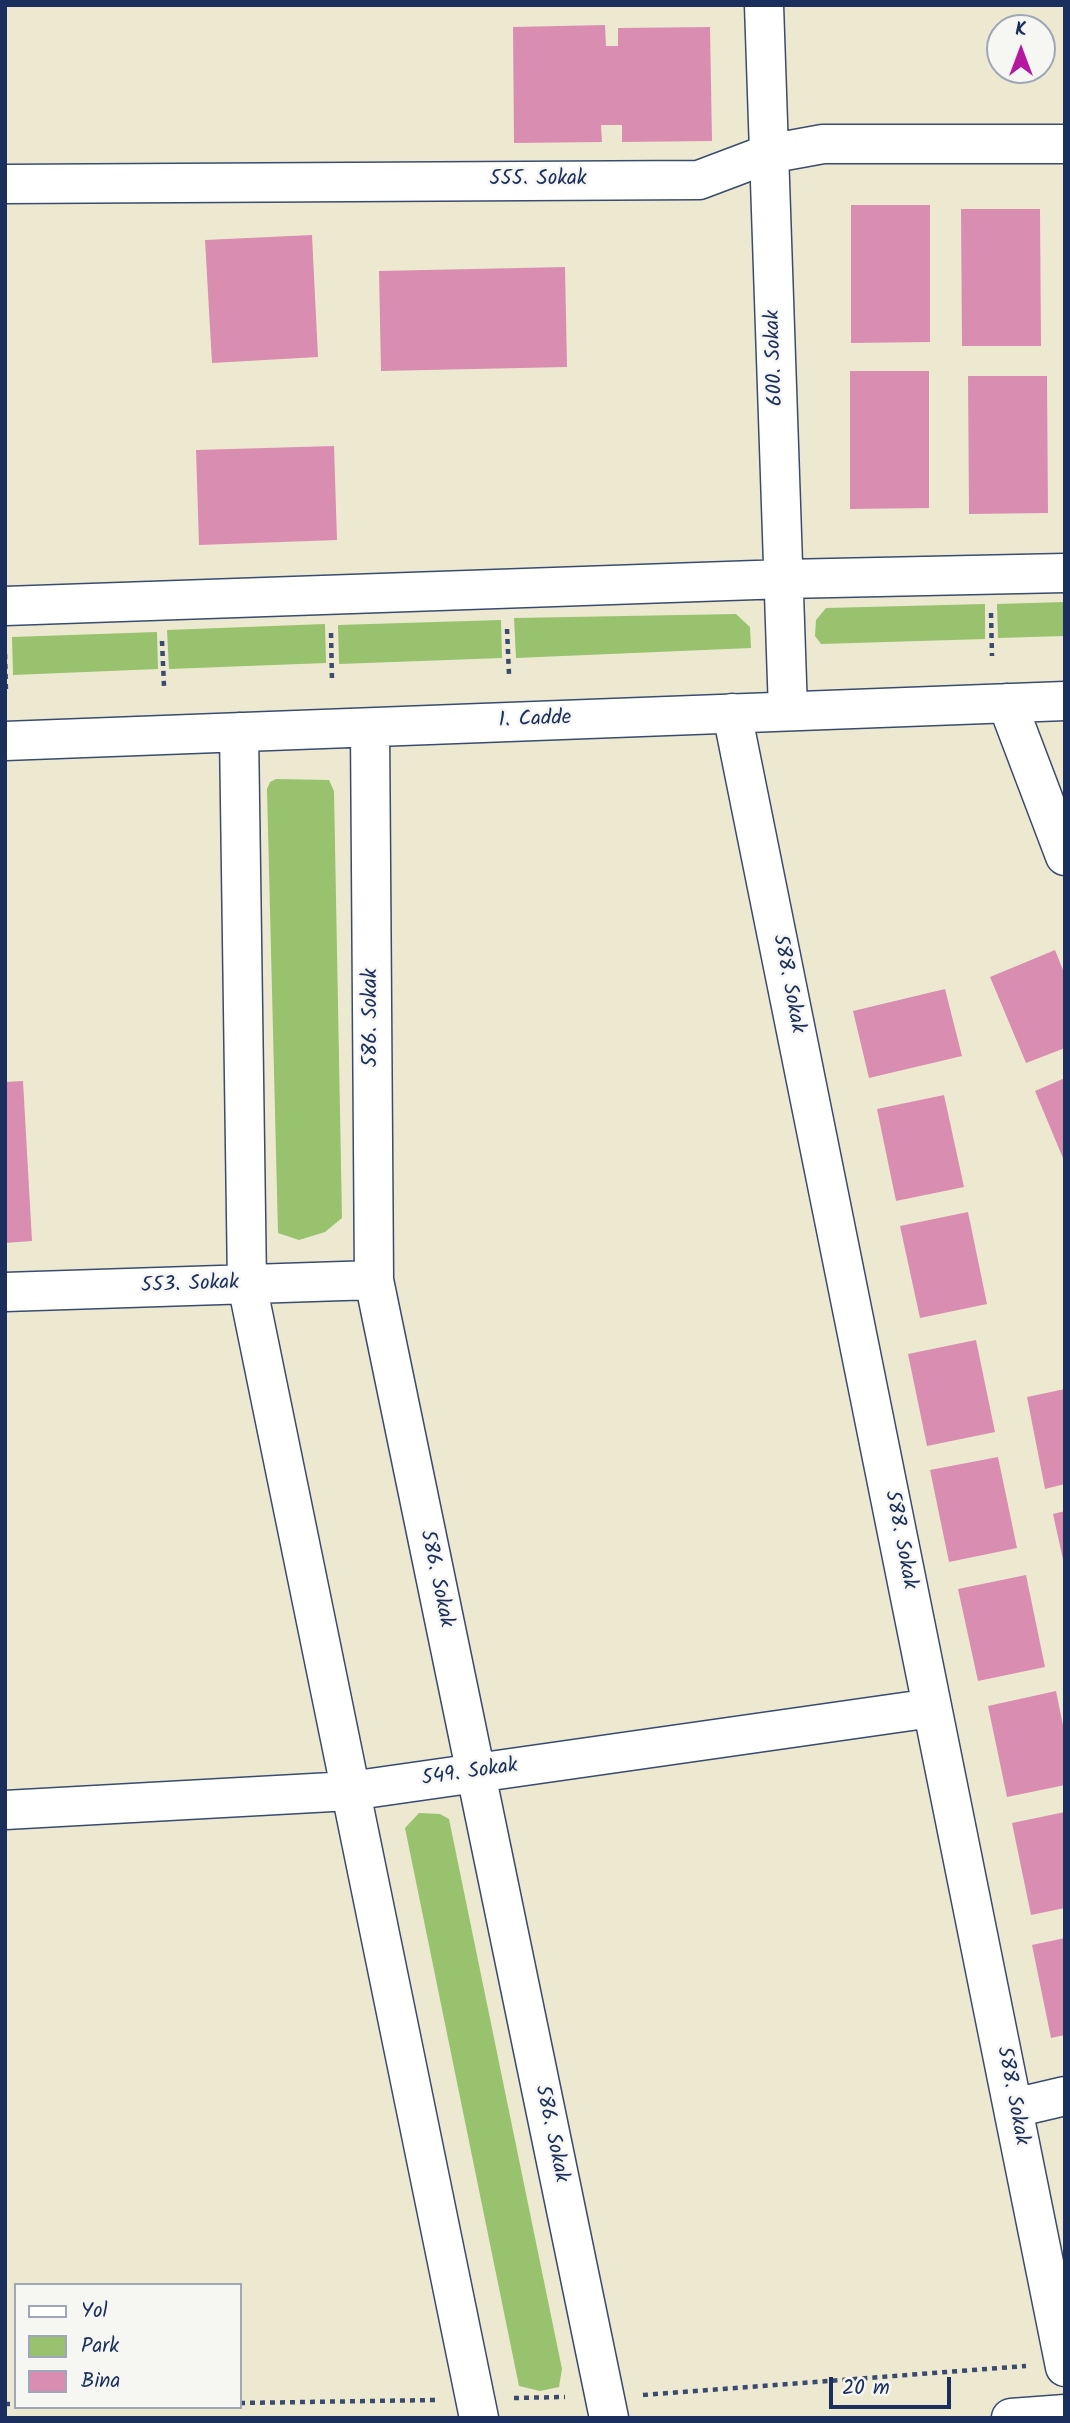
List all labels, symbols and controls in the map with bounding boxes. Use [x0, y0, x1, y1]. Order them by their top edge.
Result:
north arrow [986, 14, 1056, 84]
text: K [1015, 15, 1027, 45]
street label: 555. Sokak [489, 167, 587, 193]
street label: 600. Sokak [762, 309, 790, 407]
street label: 1. Cadde [498, 707, 572, 735]
street label: 588. Sokak [765, 932, 809, 1036]
street label: 586. Sokak [359, 968, 385, 1068]
street label: 553. Sokak [141, 1272, 239, 1300]
street label: 588. Sokak [877, 1488, 921, 1592]
street label: 586. Sokak [412, 1528, 458, 1630]
street label: 549. Sokak [420, 1755, 520, 1793]
street label: 588. Sokak [989, 2044, 1033, 2148]
street label: 586. Sokak [527, 2083, 573, 2185]
legend [14, 2283, 242, 2409]
text: Yol [81, 2295, 108, 2328]
text: Park [81, 2330, 119, 2363]
scale bar [832, 2364, 954, 2408]
text: Bina [81, 2365, 120, 2398]
text: 20 m [842, 2372, 890, 2405]

